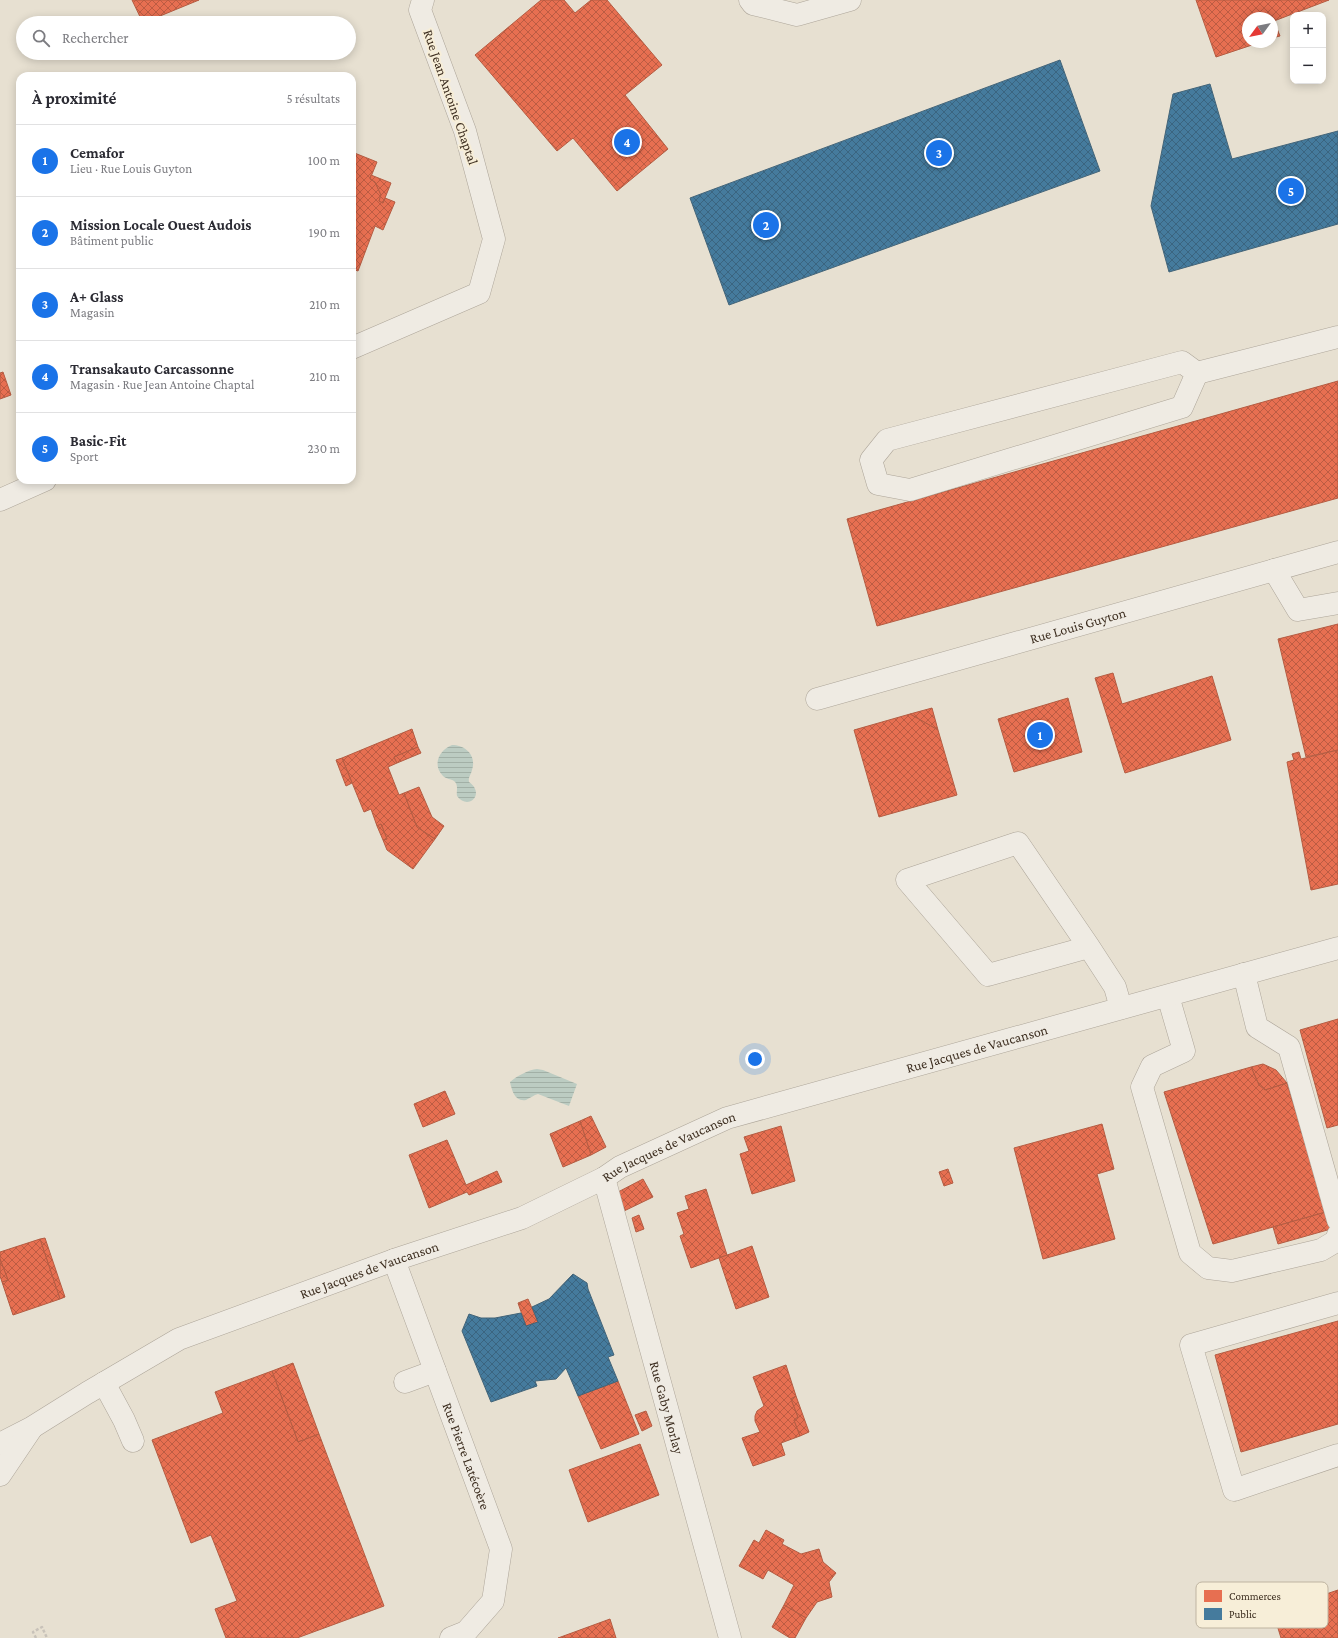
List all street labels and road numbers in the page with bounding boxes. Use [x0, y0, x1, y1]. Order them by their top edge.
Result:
street label: Rue Jean Antoine Chaptal [420, 27, 482, 167]
street label: Rue Louis Guyton [1028, 604, 1128, 647]
street label: Rue Jacques de Vaucanson [904, 1021, 1050, 1076]
street label: Rue Jacques de Vaucanson [599, 1108, 738, 1185]
street label: Rue Jacques de Vaucanson [298, 1238, 441, 1302]
street label: Rue Gaby Morlay [647, 1359, 687, 1456]
street label: Rue Pierre Latécoère [439, 1400, 494, 1512]

